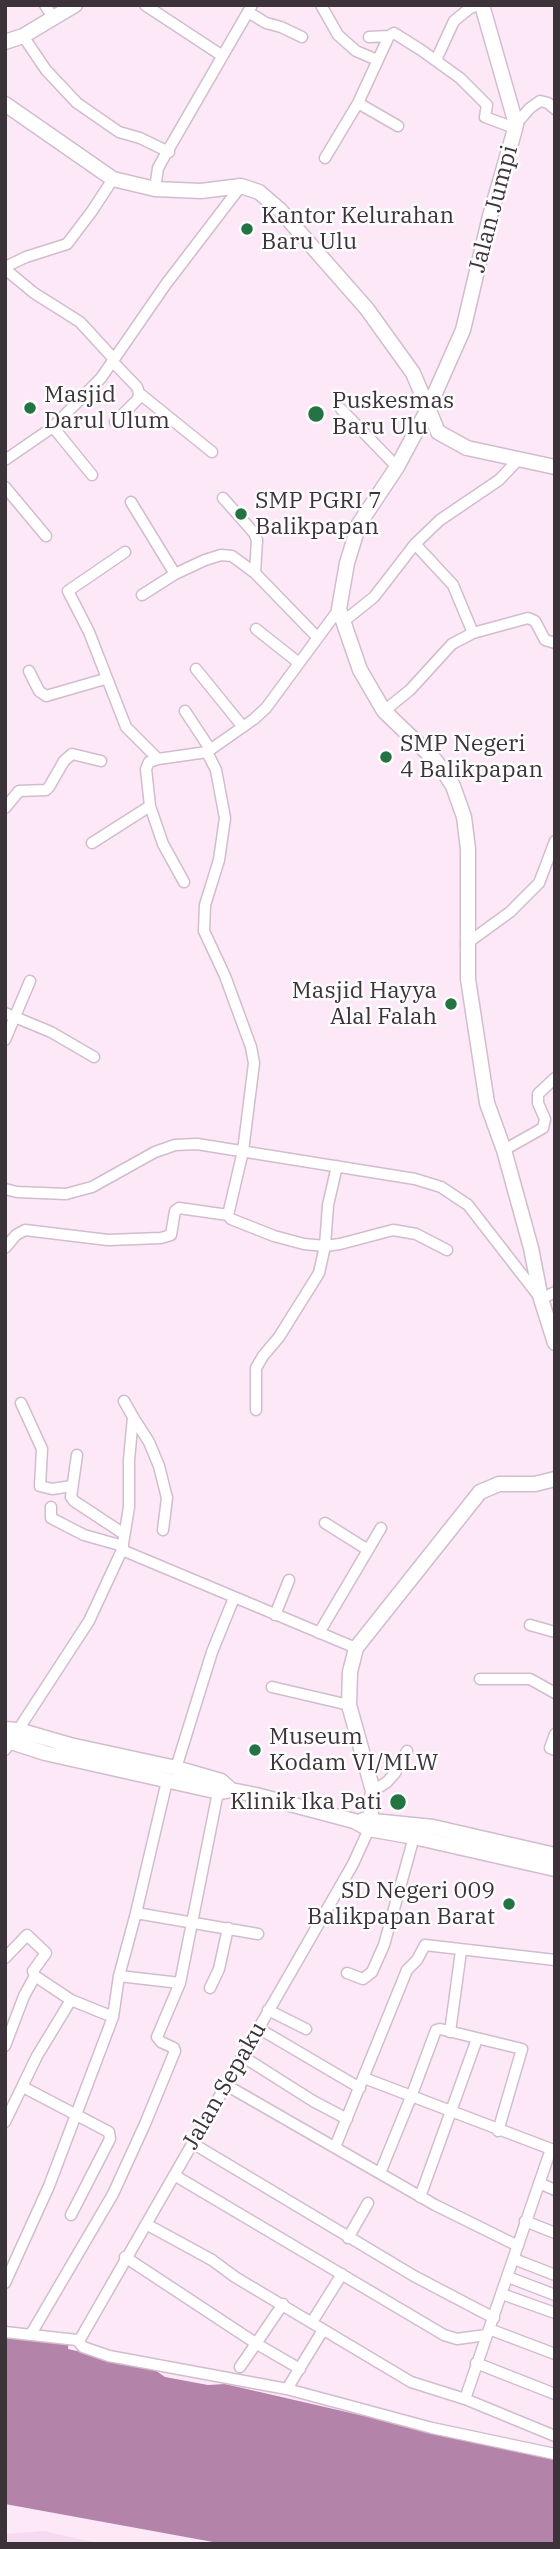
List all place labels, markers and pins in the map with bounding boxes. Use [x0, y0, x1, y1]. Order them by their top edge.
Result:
place label: Kantor Kelurahan Baru Ulu [261, 202, 454, 256]
marker: Kantor Kelurahan Baru Ulu [239, 221, 255, 237]
place label: Masjid Darul Ulum [44, 381, 170, 435]
place label: Puskesmas Baru Ulu [332, 387, 454, 441]
marker: Masjid Darul Ulum [22, 400, 38, 416]
marker: Puskesmas Baru Ulu [306, 404, 326, 424]
place label: SMP PGRI 7 Balikpapan [255, 487, 382, 541]
marker: SMP PGRI 7 Balikpapan [233, 506, 249, 522]
place label: SMP Negeri 4 Balikpapan [400, 730, 543, 784]
marker: SMP Negeri 4 Balikpapan [378, 749, 394, 765]
place label: Masjid Hayya Alal Falah [292, 977, 437, 1031]
marker: Masjid Hayya Alal Falah [443, 996, 459, 1012]
place label: Museum Kodam VI/MLW [269, 1723, 438, 1777]
marker: Museum Kodam VI/MLW [247, 1742, 263, 1758]
place label: Klinik Ika Pati [230, 1788, 382, 1816]
marker: Klinik Ika Pati [388, 1792, 408, 1812]
place label: SD Negeri 009 Balikpapan Barat [307, 1877, 495, 1931]
marker: SD Negeri 009 Balikpapan Barat [501, 1896, 517, 1912]

